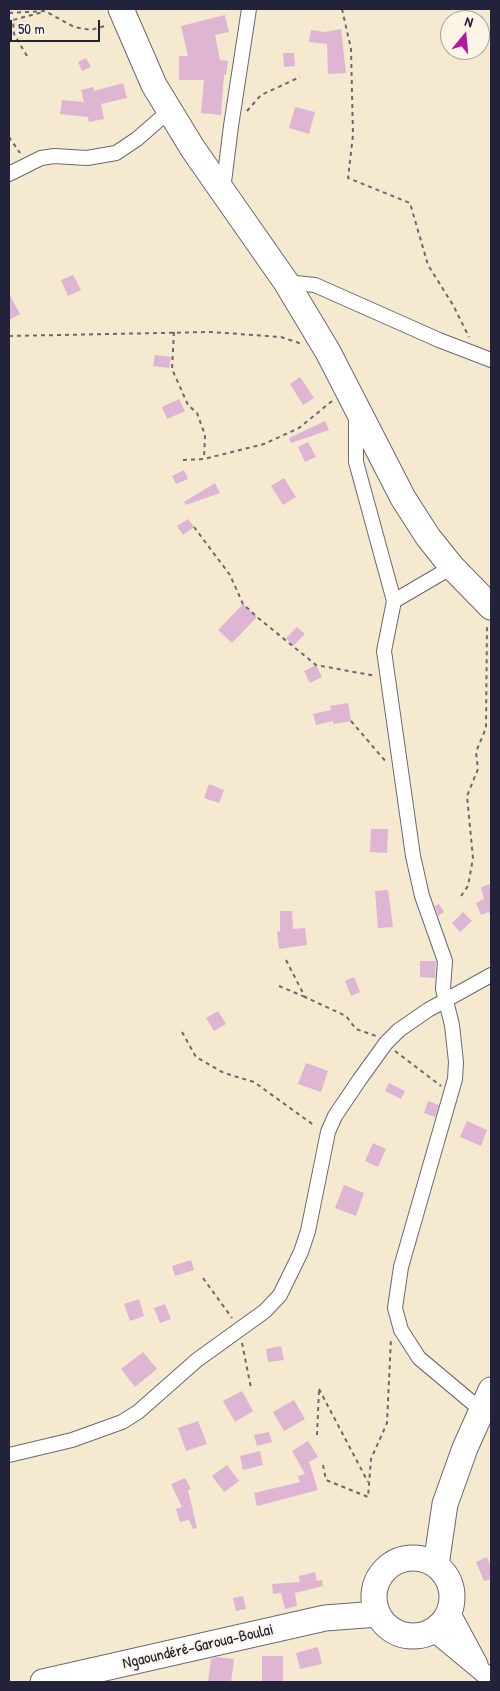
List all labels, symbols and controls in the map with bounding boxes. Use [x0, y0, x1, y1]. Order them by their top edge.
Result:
scale bar [12, 10, 102, 42]
north arrow [440, 10, 490, 60]
text: N [463, 11, 476, 31]
text: 50 m [18, 18, 45, 39]
street label: Ngaoundéré-Garoua-Boulai [121, 1620, 275, 1674]

